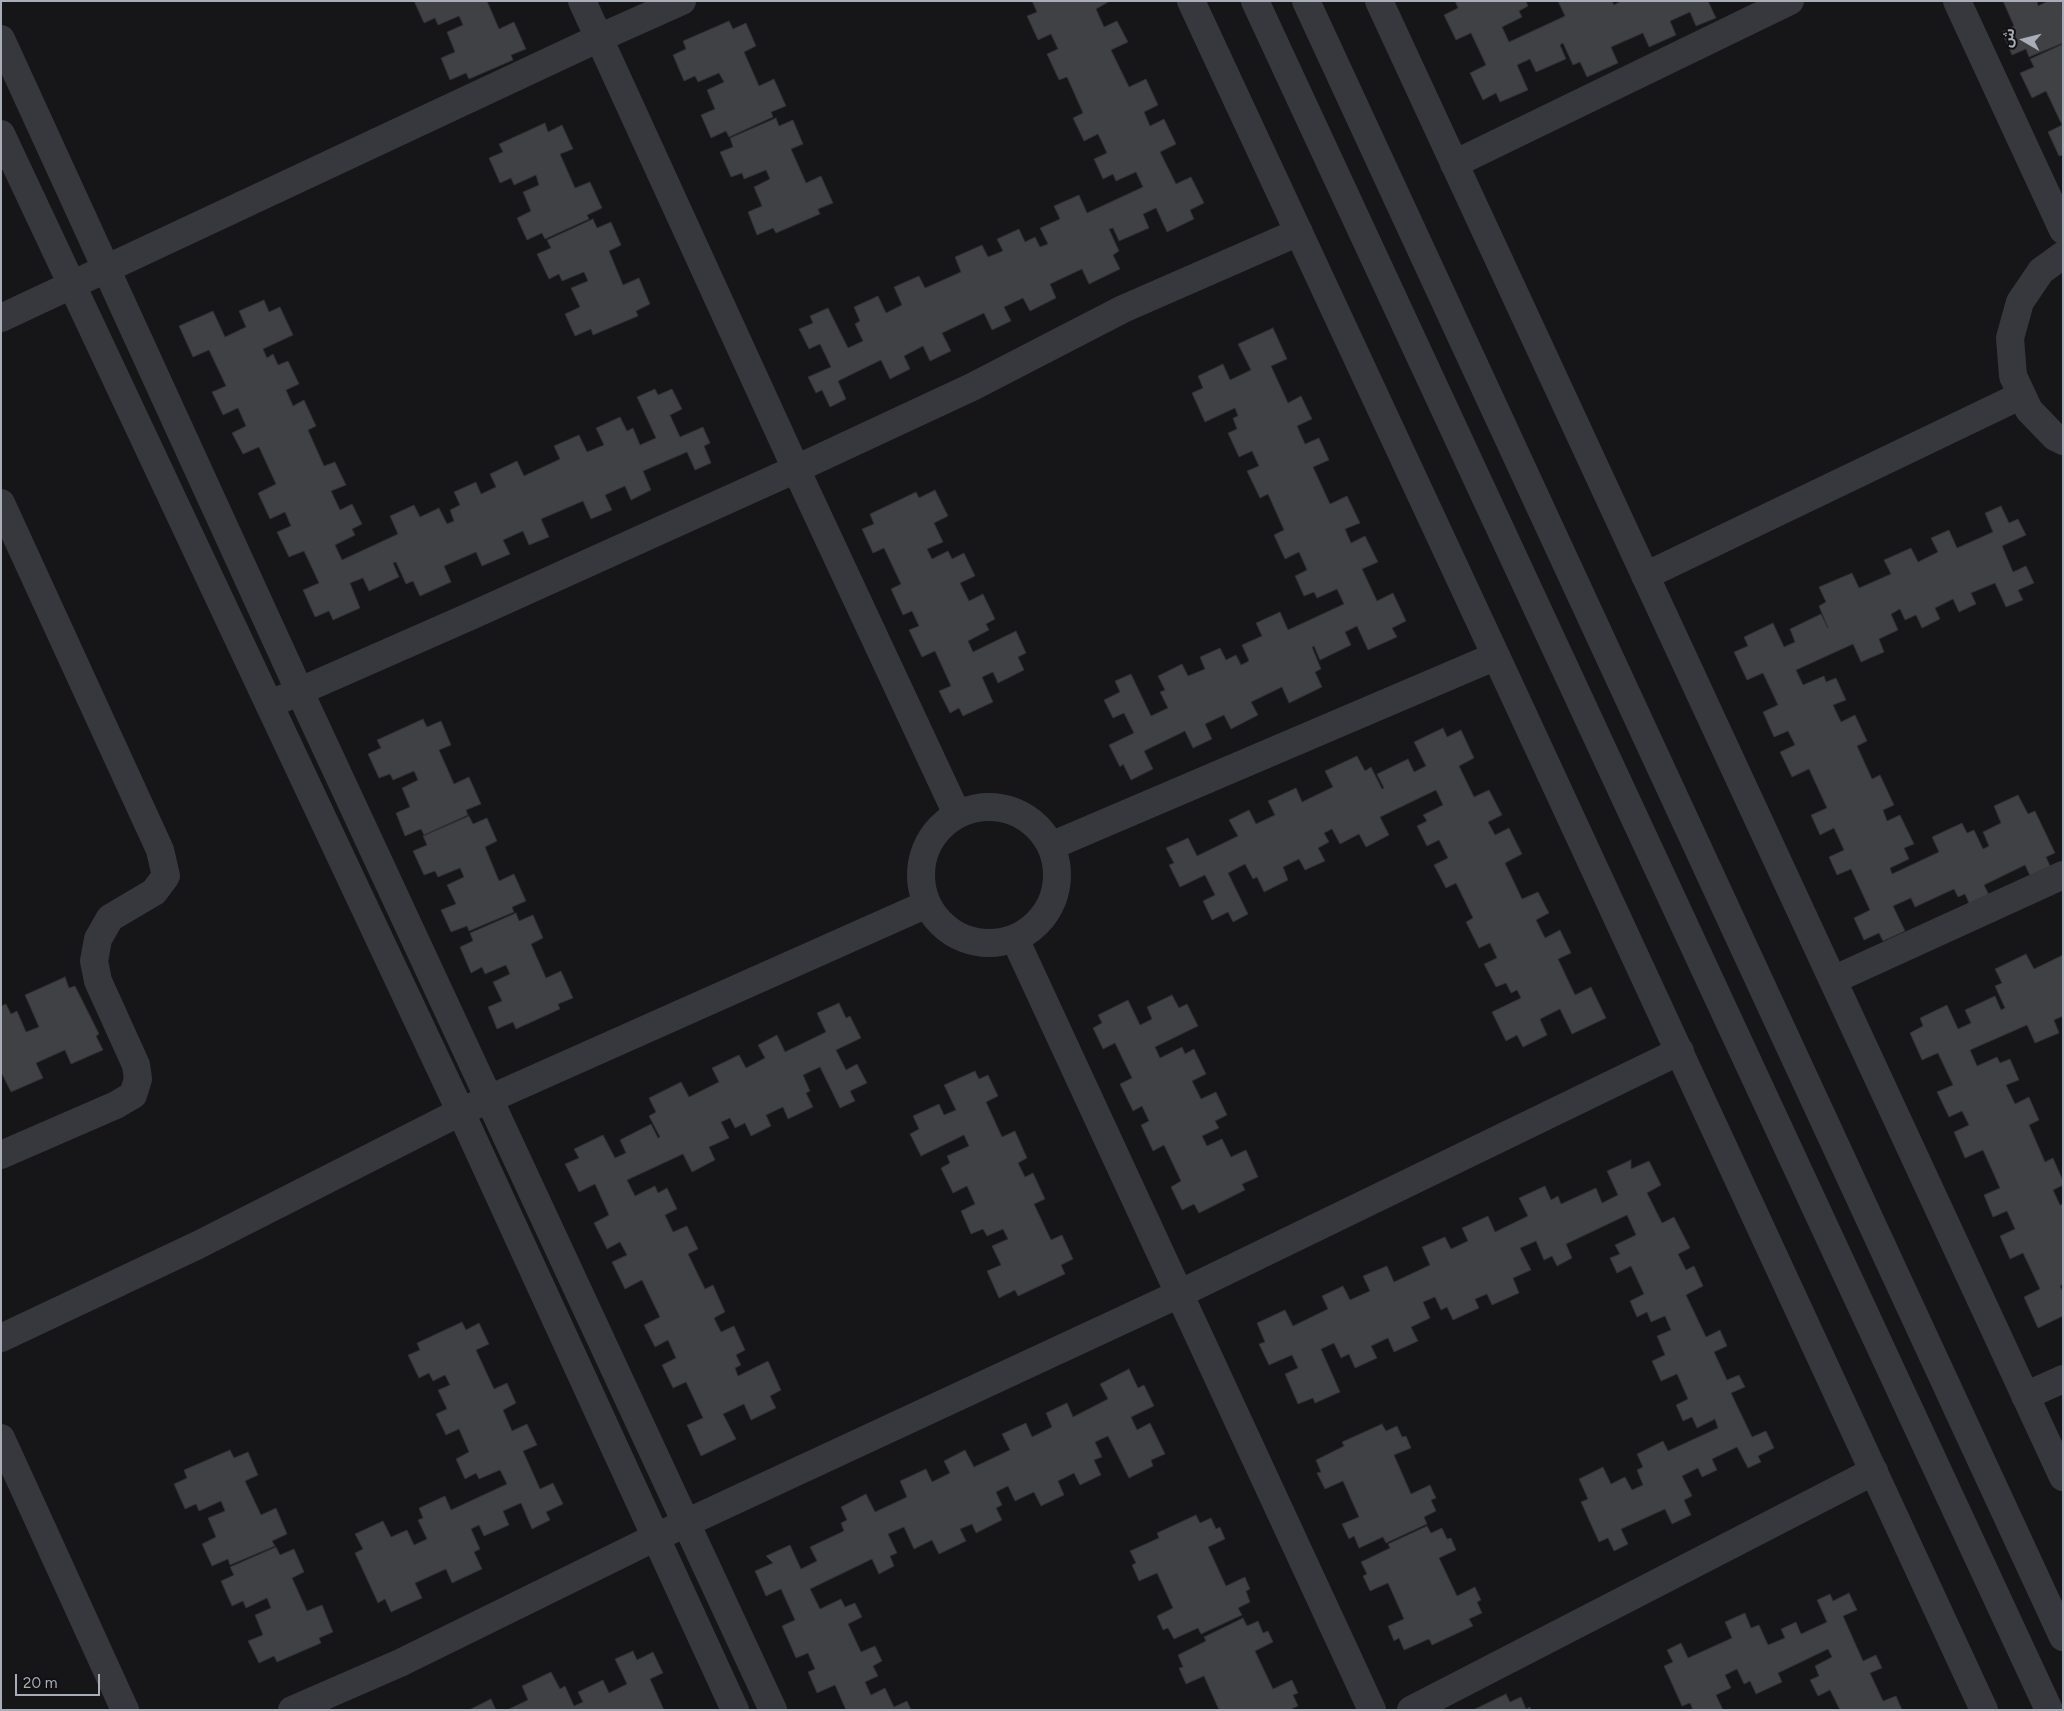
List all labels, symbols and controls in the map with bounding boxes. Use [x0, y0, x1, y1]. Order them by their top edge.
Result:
north arrow [1999, 15, 2049, 65]
text: ش [1999, 27, 2018, 49]
scale bar [18, 1664, 102, 1696]
text: 20 m [23, 1674, 57, 1692]

